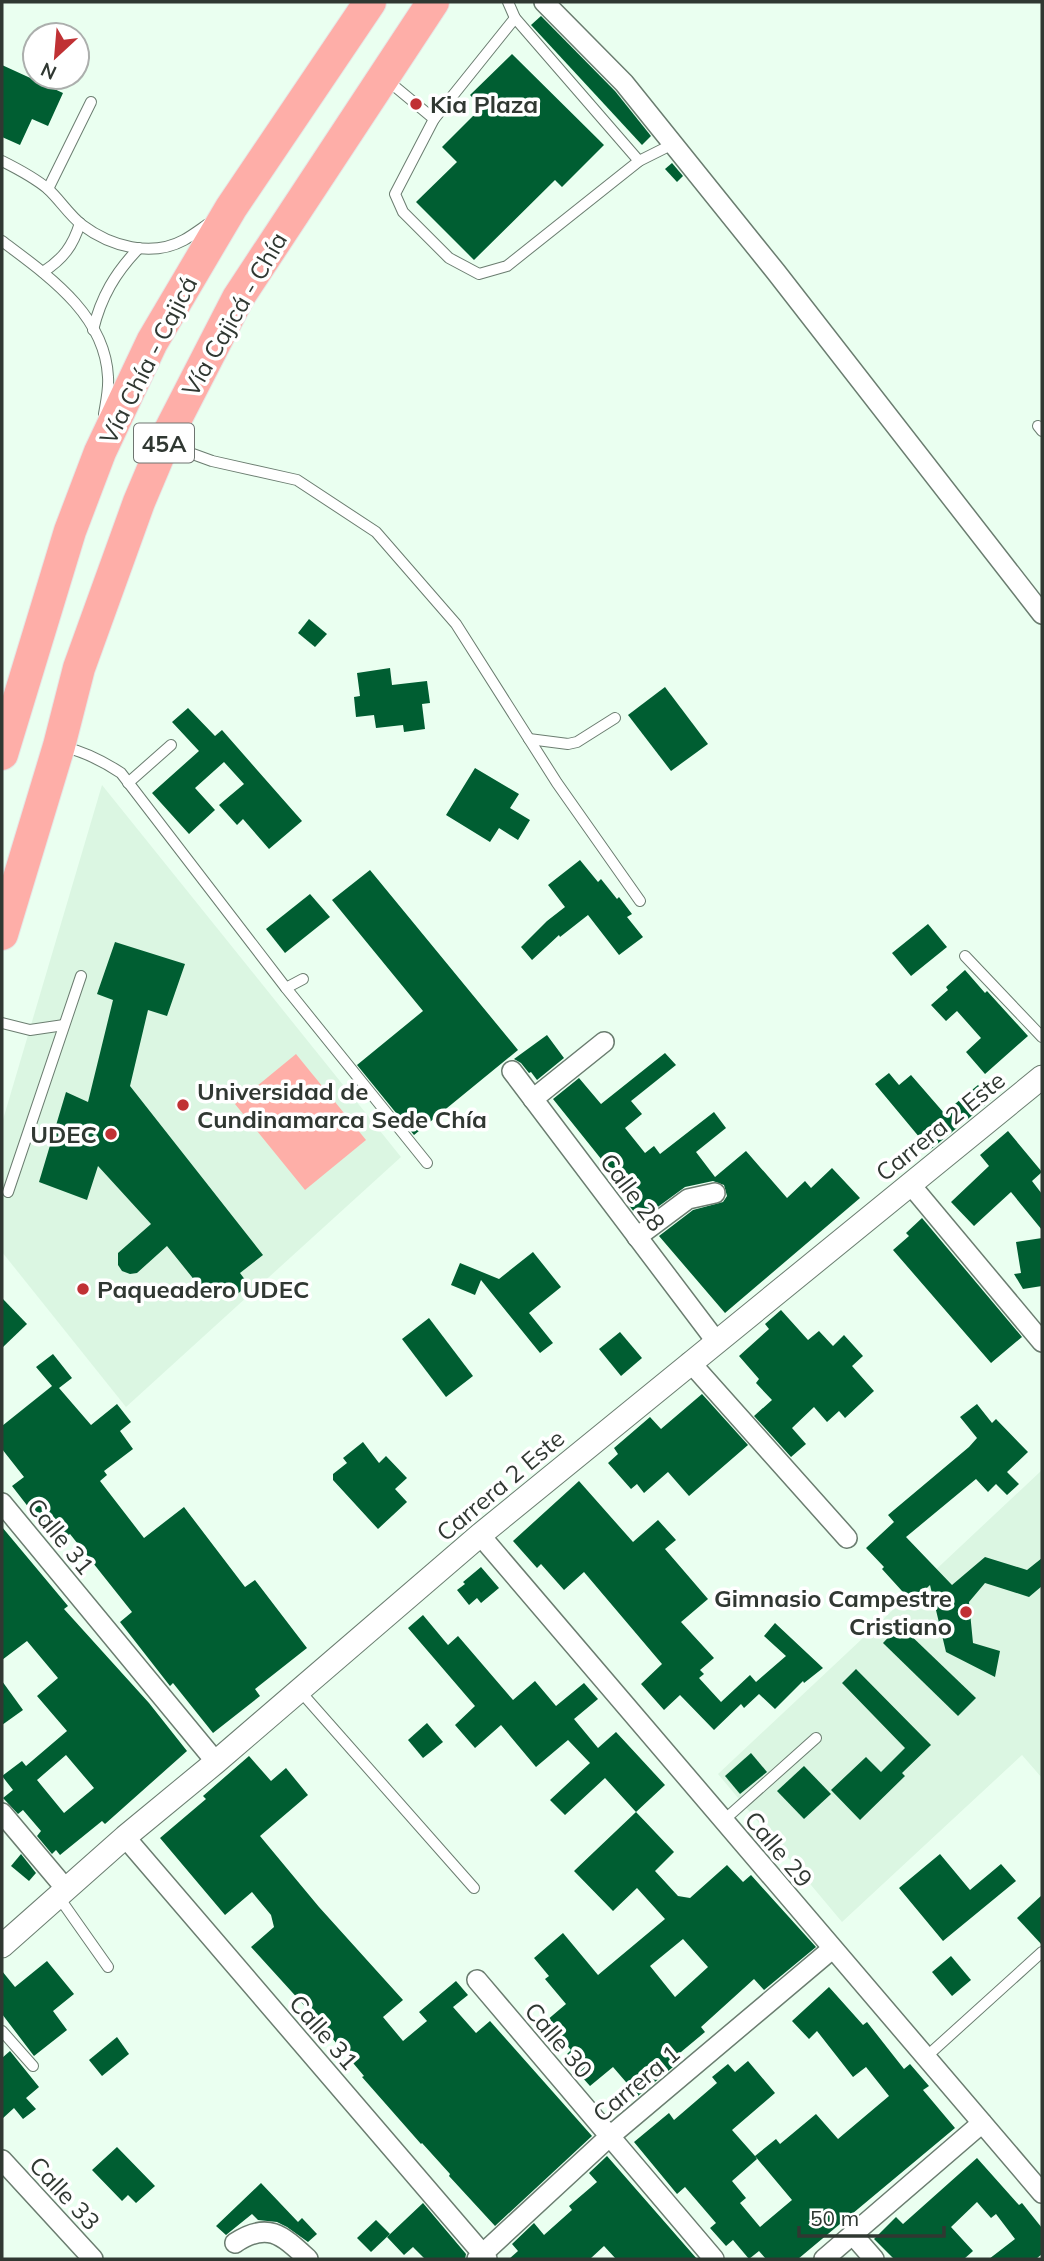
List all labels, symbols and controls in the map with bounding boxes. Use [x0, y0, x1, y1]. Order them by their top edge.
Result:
north arrow [21, 21, 91, 91]
text: N [37, 57, 60, 85]
place label: Kia Plaza [430, 89, 538, 119]
marker: Kia Plaza [408, 96, 424, 112]
street label: Vía Cajicá - Chía [175, 227, 293, 401]
street label: Vía Chía - Cajicá [93, 271, 203, 449]
road number: 45A [134, 424, 194, 462]
street label: Carrera 2 Este [869, 1065, 1011, 1187]
place label: Universidad de Cundinamarca Sede Chía [197, 1076, 487, 1134]
marker: Universidad de Cundinamarca Sede Chía [175, 1097, 191, 1113]
place label: UDEC [30, 1119, 97, 1149]
marker: UDEC [103, 1126, 119, 1142]
street label: Calle 28 [594, 1147, 672, 1237]
place label: Paqueadero UDEC [97, 1274, 309, 1304]
marker: Paqueadero UDEC [75, 1281, 91, 1297]
street label: Carrera 2 Este [430, 1423, 570, 1547]
street label: Calle 31 [21, 1492, 101, 1580]
place label: Gimnasio Campestre Cristiano [714, 1583, 952, 1641]
marker: Gimnasio Campestre Cristiano [958, 1604, 974, 1620]
street label: Calle 29 [739, 1805, 819, 1893]
street label: Calle 31 [283, 1988, 365, 2076]
street label: Calle 30 [519, 1996, 599, 2084]
street label: Carrera 1 [586, 2038, 686, 2128]
street label: Calle 33 [23, 2150, 107, 2236]
scale bar [799, 2194, 944, 2238]
text: 50 m [810, 2205, 859, 2231]

